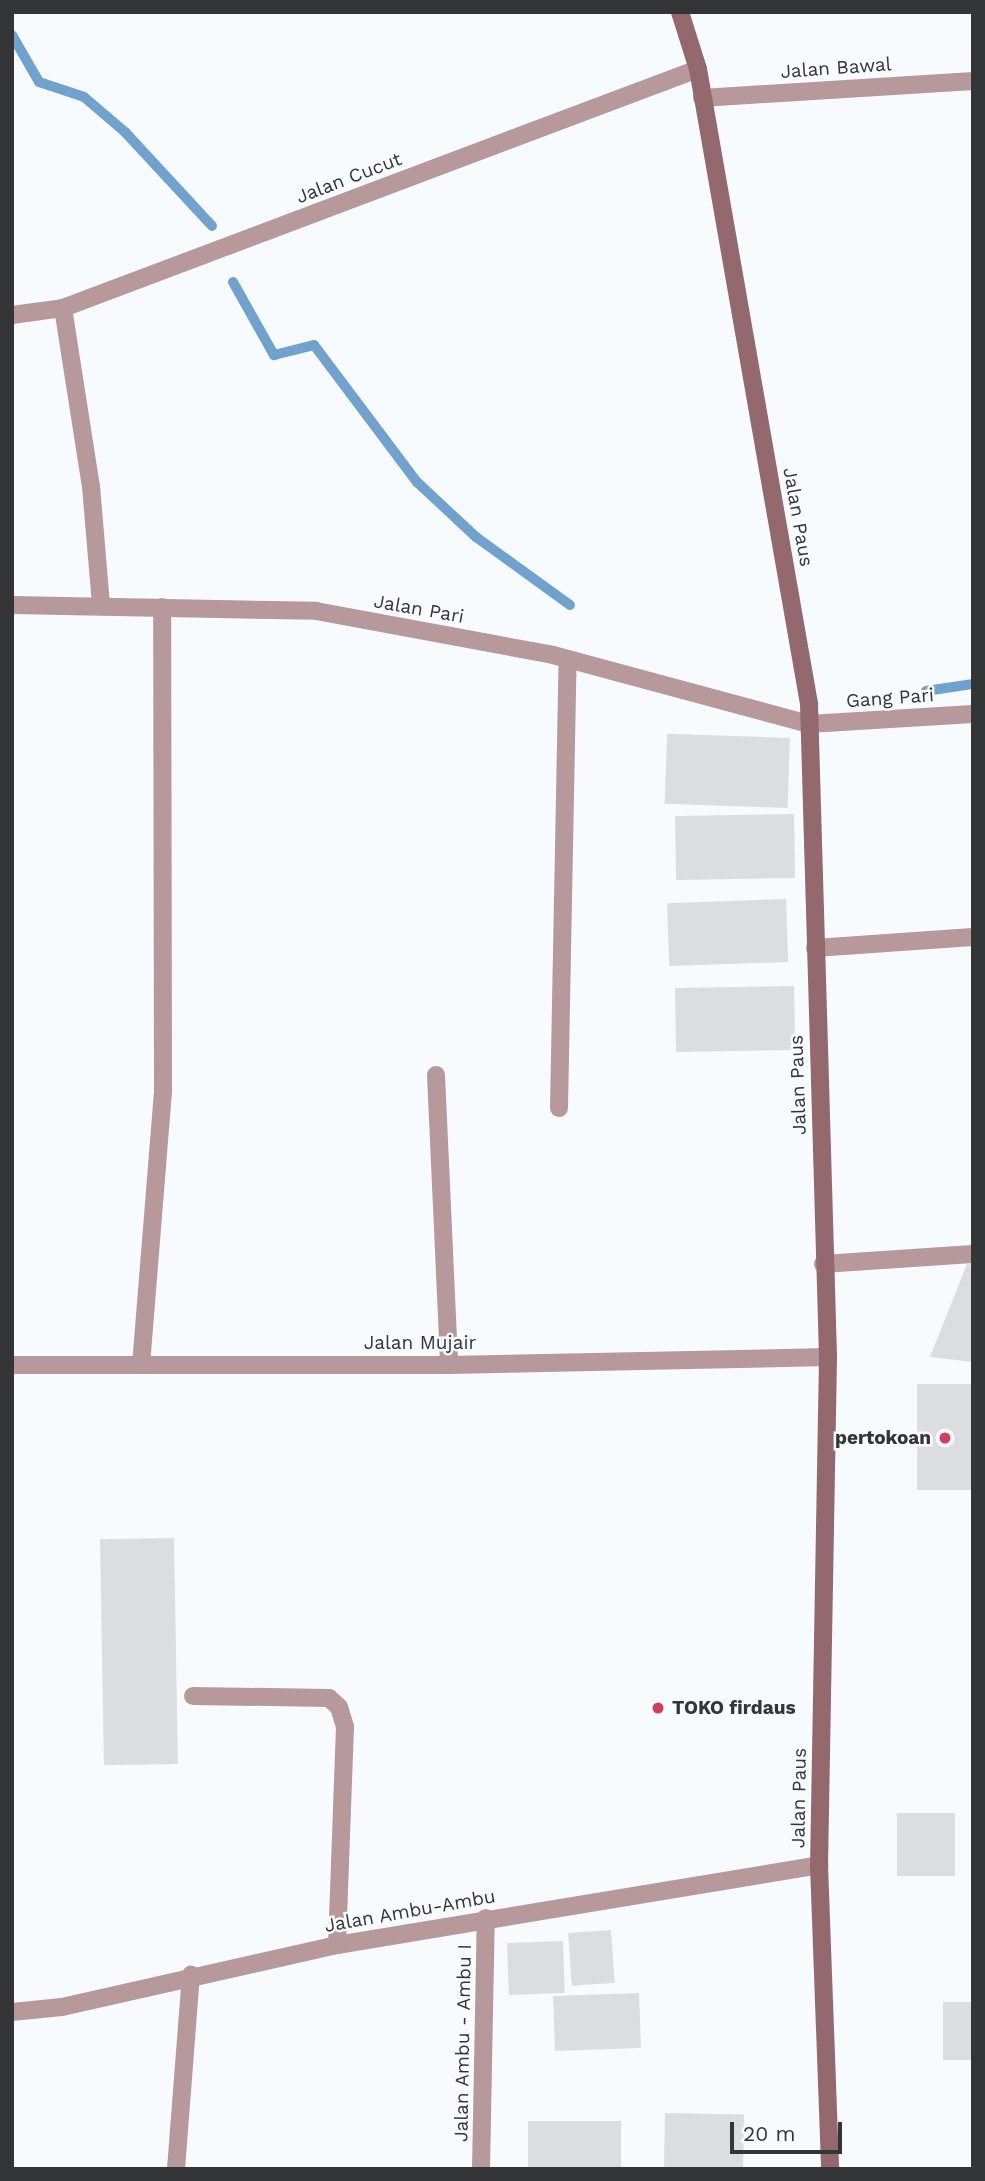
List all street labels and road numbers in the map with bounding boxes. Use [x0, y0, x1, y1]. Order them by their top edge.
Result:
street label: Jalan Bawal [780, 53, 892, 83]
street label: Jalan Cucut [293, 147, 405, 209]
street label: Jalan Paus [778, 466, 818, 568]
street label: Jalan Pari [372, 590, 466, 628]
street label: Gang Pari [845, 684, 935, 712]
street label: Jalan Paus [785, 1035, 811, 1135]
street label: Jalan Mujair [364, 1332, 476, 1354]
street label: Jalan Paus [787, 1748, 811, 1848]
street label: Jalan Ambu-Ambu [322, 1885, 498, 1937]
street label: Jalan Ambu - Ambu I [450, 1943, 476, 2143]

